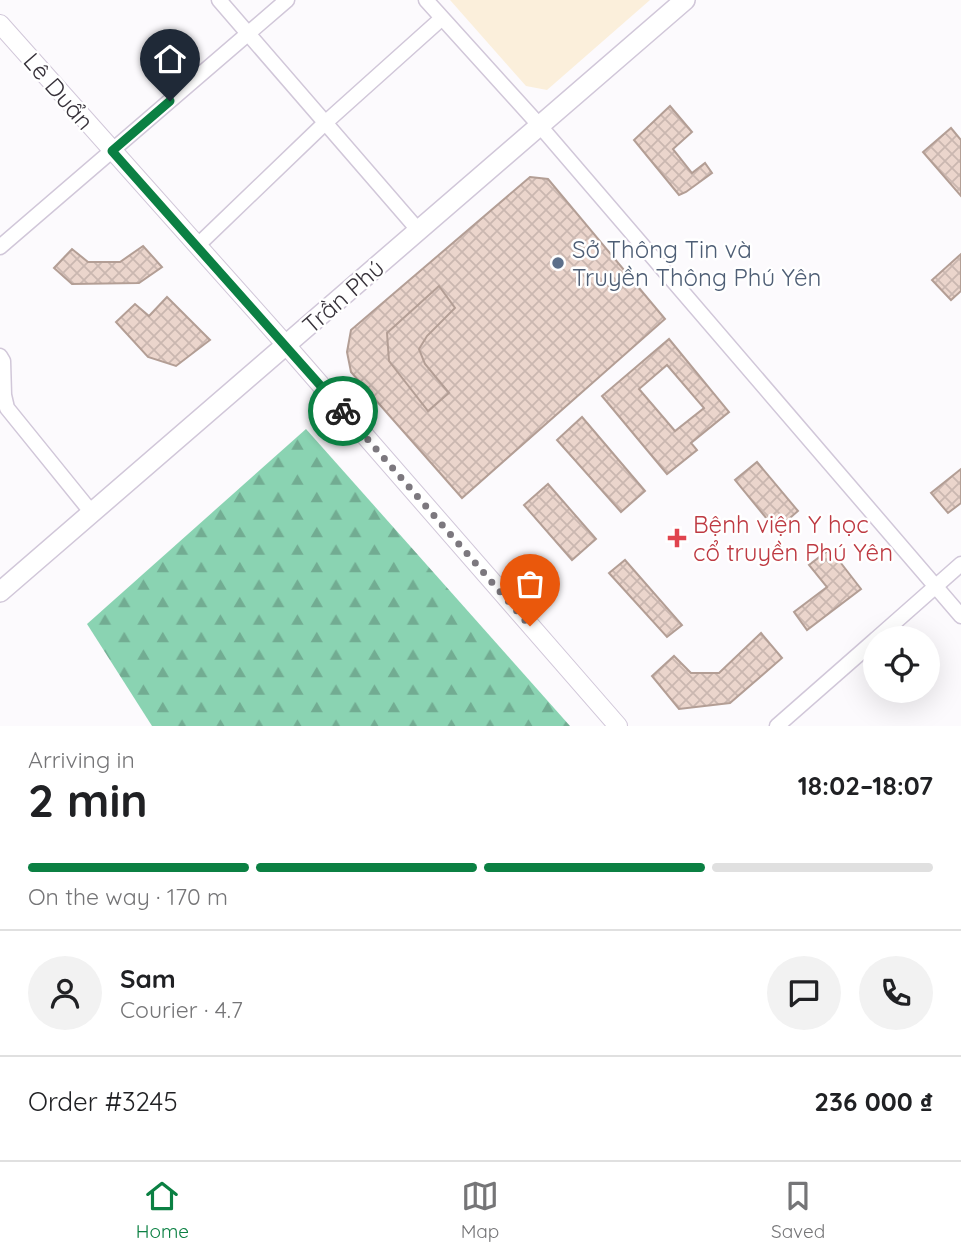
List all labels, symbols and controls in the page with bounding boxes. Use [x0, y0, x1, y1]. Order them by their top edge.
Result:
pin [140, 29, 200, 101]
icon: home [151, 40, 189, 78]
street label: Lê Duẩn [17, 46, 101, 136]
place label: Sở Thông Tin và Truyền Thông Phú Yên [572, 234, 821, 292]
street label: Trần Phú [296, 252, 390, 340]
marker: Sở Thông Tin và Truyền Thông Phú Yên [550, 255, 566, 271]
courier [308, 376, 378, 446]
icon: bike [324, 392, 362, 430]
place label: Bệnh viện Y học cổ truyền Phú Yên [693, 509, 893, 567]
marker: Bệnh viện Y học cổ truyền Phú Yên [667, 528, 687, 548]
pin [500, 554, 560, 626]
icon: bag [511, 565, 549, 603]
map controls [863, 626, 940, 703]
button: locate [863, 626, 940, 703]
text: Arriving in [28, 745, 135, 774]
text: 18:02–18:07 [798, 769, 933, 802]
text: 2 min [28, 771, 148, 829]
text: On the way · 170 m [28, 882, 228, 911]
button: person [28, 956, 102, 1030]
button: chat [767, 956, 841, 1030]
button: phone [859, 956, 933, 1030]
text: Sam [120, 962, 176, 995]
text: Courier · 4.7 [120, 995, 243, 1024]
text: Order #3245 [28, 1085, 178, 1118]
text: 236 000 ₫ [814, 1085, 933, 1118]
tab: Home [136, 1177, 189, 1243]
tab: Map [461, 1177, 499, 1243]
tab: Saved [771, 1177, 825, 1243]

